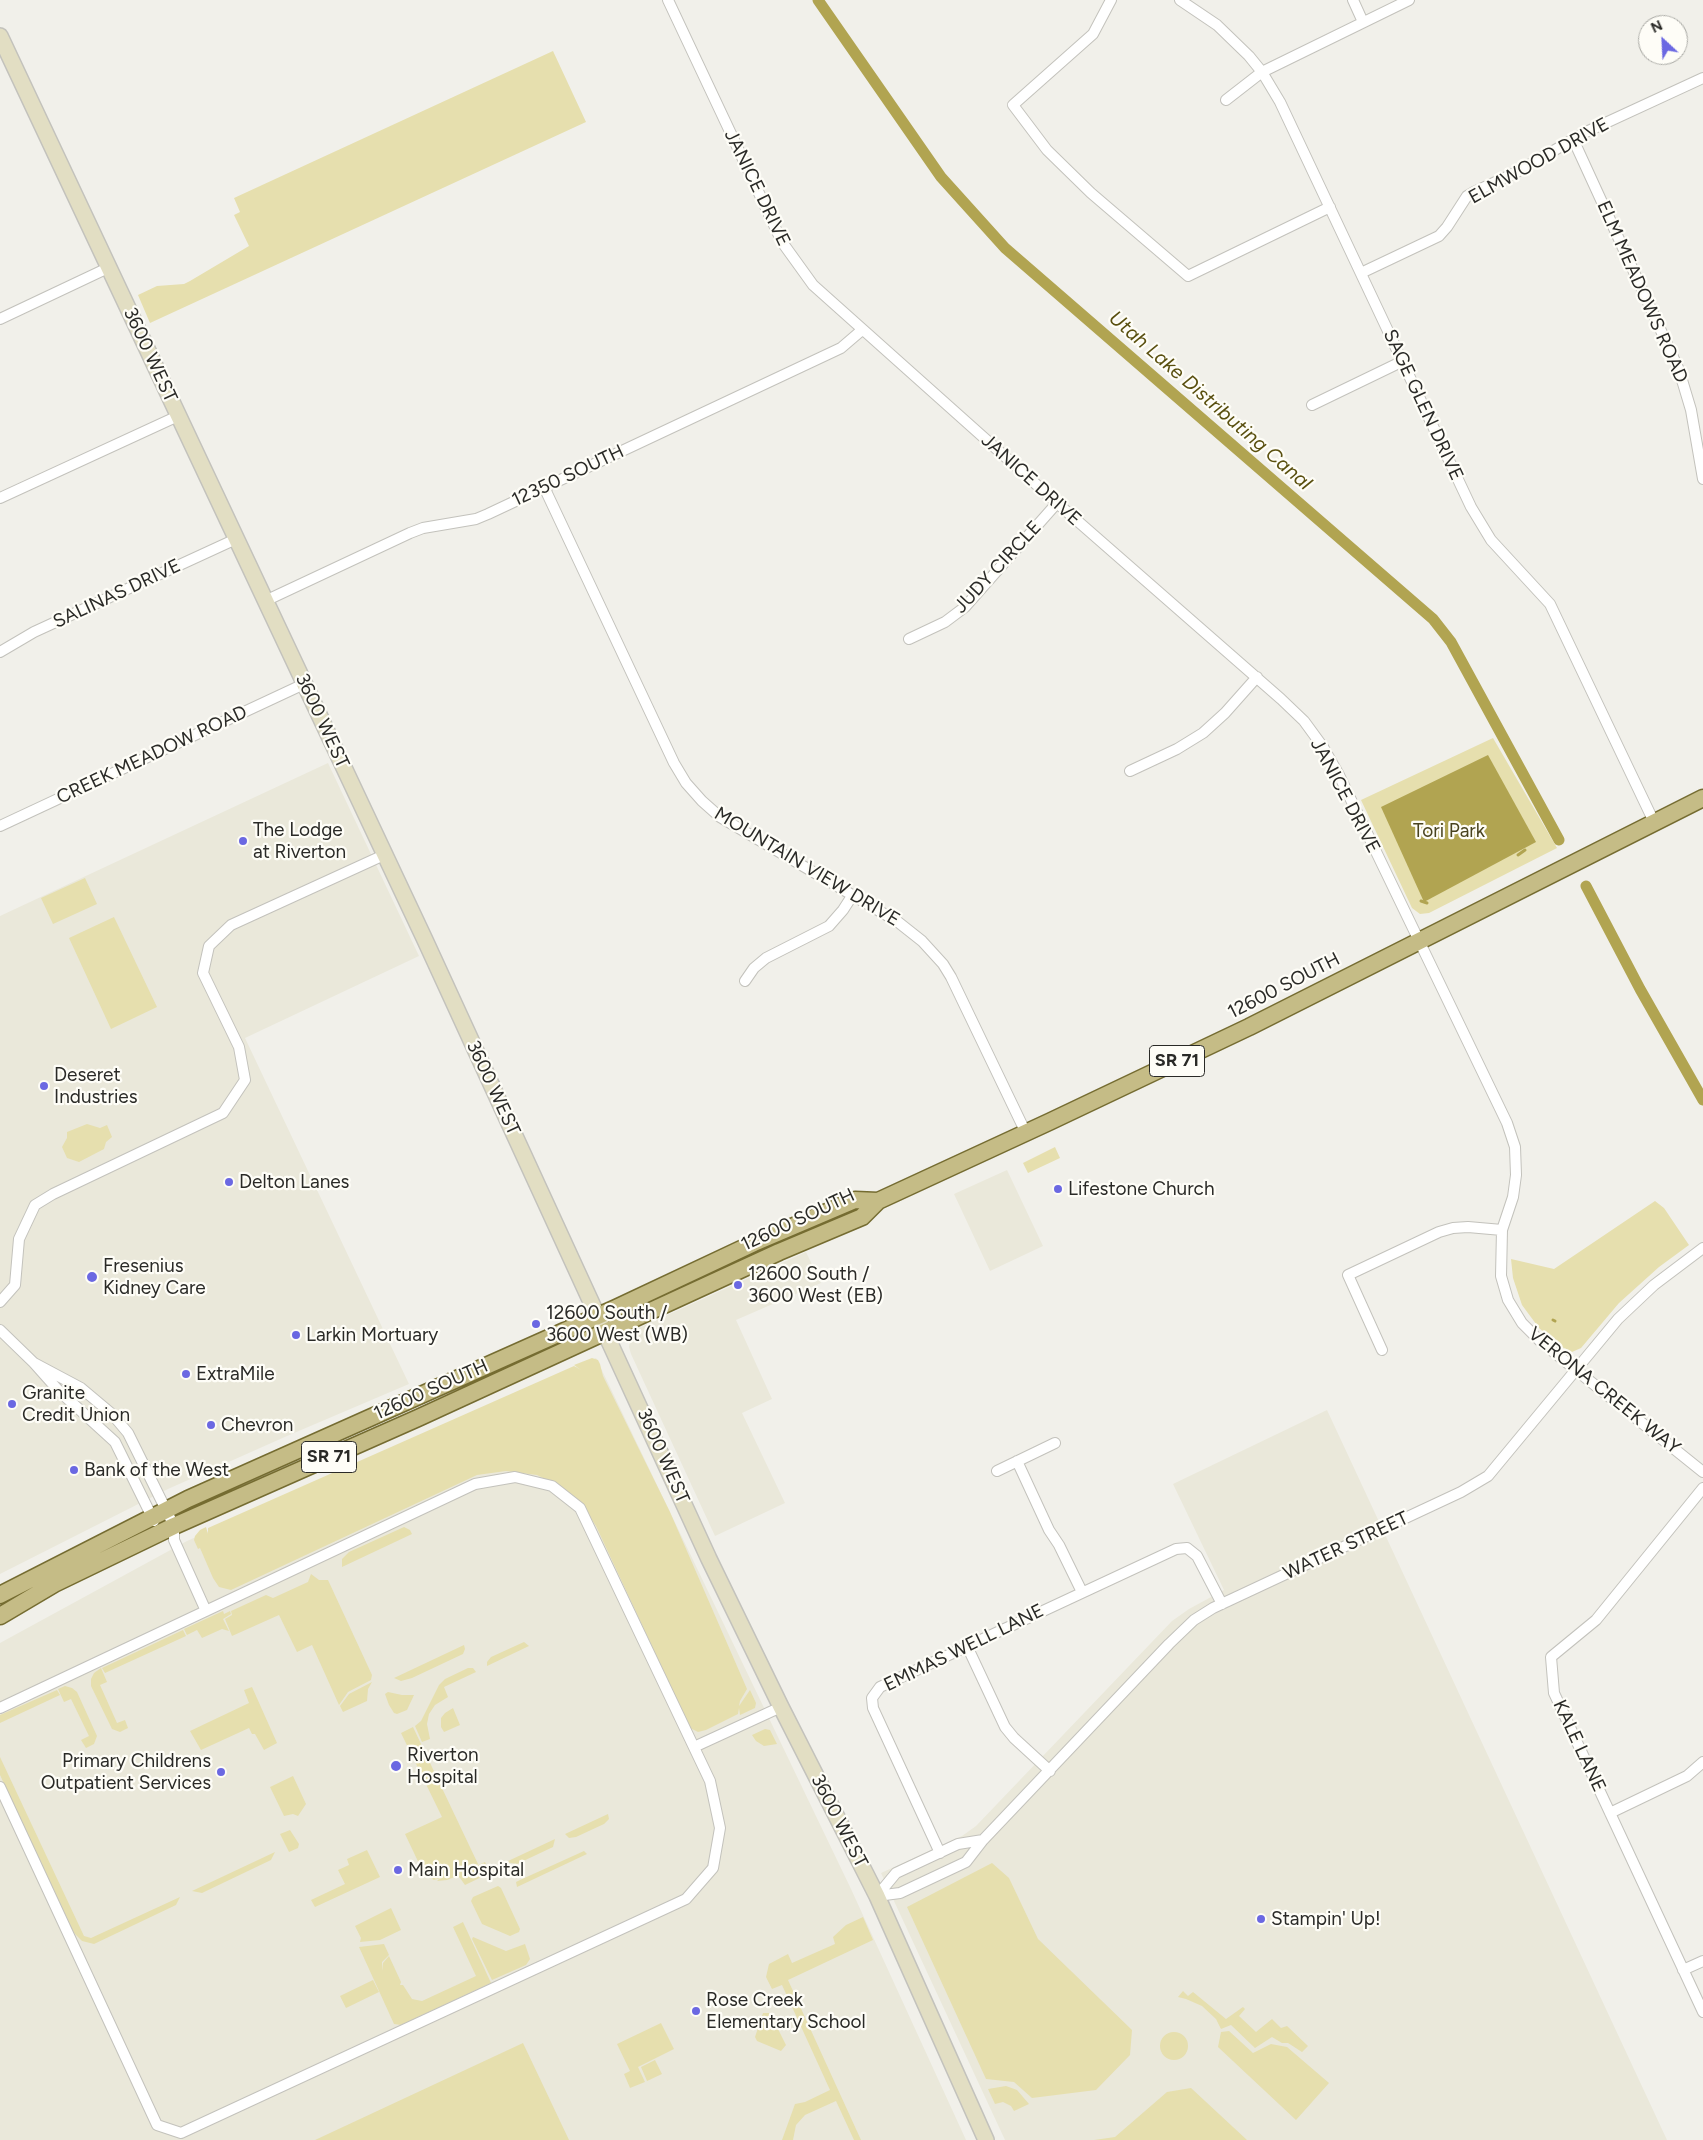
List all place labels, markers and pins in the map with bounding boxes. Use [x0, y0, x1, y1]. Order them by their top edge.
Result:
place label: The Lodge at Riverton [253, 819, 346, 863]
marker: The Lodge at Riverton [237, 835, 249, 847]
place label: Deseret Industries [54, 1064, 138, 1108]
marker: Deseret Industries [38, 1080, 50, 1092]
place label: Delton Lanes [239, 1171, 349, 1193]
marker: Delton Lanes [223, 1176, 235, 1188]
place label: Lifestone Church [1068, 1178, 1214, 1200]
marker: Lifestone Church [1052, 1183, 1064, 1195]
place label: Fresenius Kidney Care [103, 1255, 206, 1299]
place label: 12600 South / 3600 West (EB) [748, 1263, 883, 1307]
marker: Fresenius Kidney Care [85, 1270, 99, 1284]
marker: 12600 South / 3600 West (EB) [732, 1279, 744, 1291]
place label: 12600 South / 3600 West (WB) [546, 1302, 688, 1346]
marker: 12600 South / 3600 West (WB) [530, 1318, 542, 1330]
place label: Larkin Mortuary [306, 1324, 438, 1346]
marker: Larkin Mortuary [290, 1329, 302, 1341]
place label: ExtraMile [196, 1363, 275, 1385]
marker: ExtraMile [180, 1368, 192, 1380]
place label: Granite Credit Union [22, 1382, 130, 1426]
marker: Granite Credit Union [6, 1398, 18, 1410]
place label: Chevron [221, 1414, 293, 1436]
marker: Chevron [205, 1419, 217, 1431]
place label: Bank of the West [84, 1459, 229, 1481]
marker: Bank of the West [68, 1464, 80, 1476]
place label: Riverton Hospital [407, 1744, 479, 1788]
place label: Primary Childrens Outpatient Services [41, 1750, 211, 1794]
marker: Riverton Hospital [389, 1759, 403, 1773]
marker: Primary Childrens Outpatient Services [215, 1766, 227, 1778]
place label: Main Hospital [408, 1859, 524, 1881]
marker: Main Hospital [392, 1864, 404, 1876]
place label: Stampin' Up! [1271, 1908, 1381, 1930]
marker: Stampin' Up! [1255, 1913, 1267, 1925]
place label: Rose Creek Elementary School [706, 1989, 866, 2033]
marker: Rose Creek Elementary School [690, 2005, 702, 2017]

